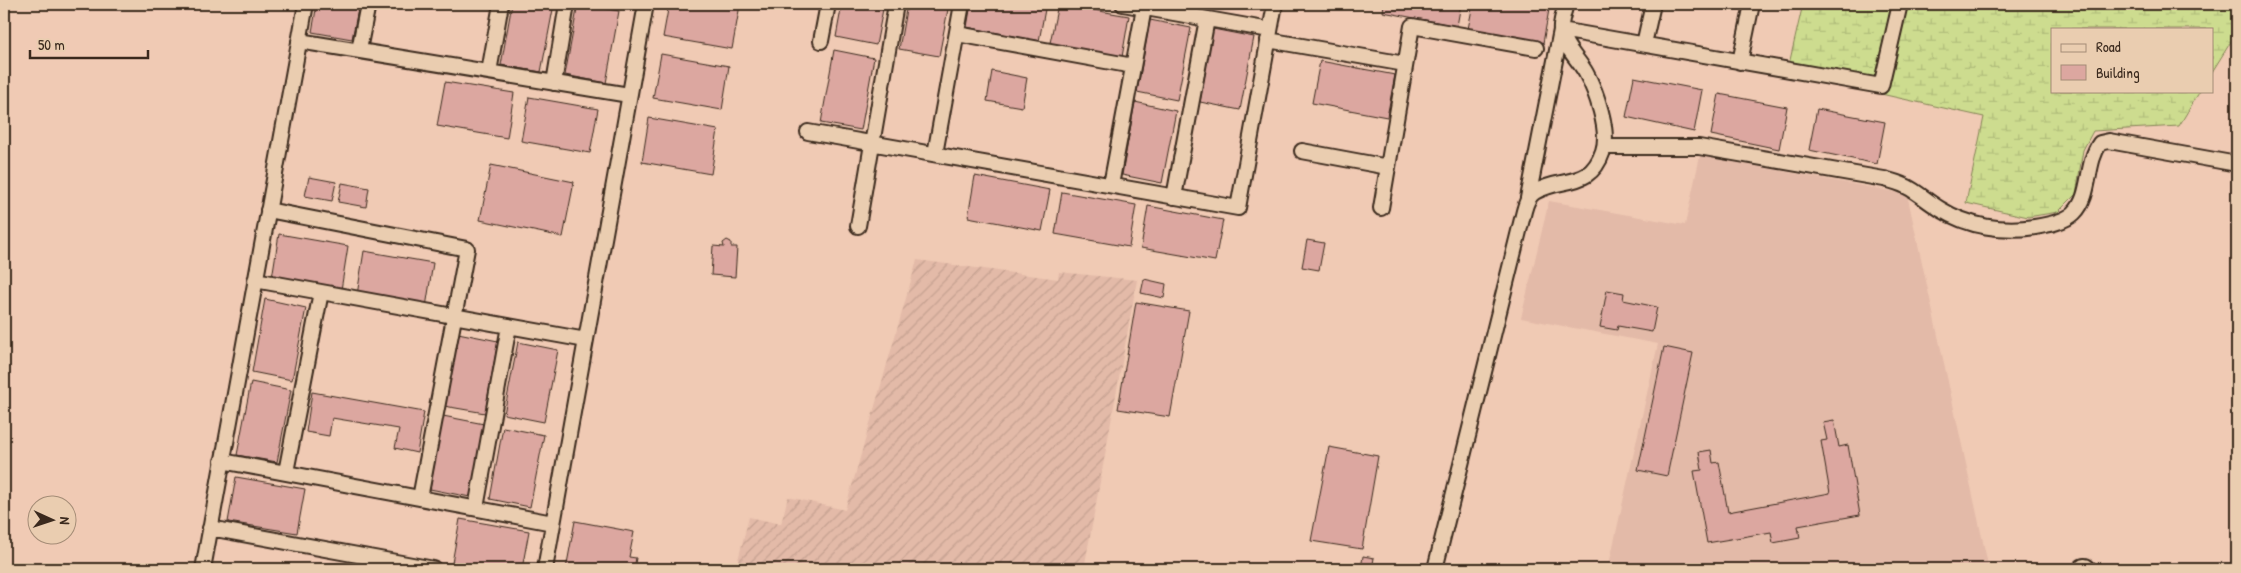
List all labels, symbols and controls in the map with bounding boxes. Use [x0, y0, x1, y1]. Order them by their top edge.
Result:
scale bar [30, 28, 148, 60]
legend [2051, 28, 2214, 92]
text: 50 m [38, 34, 65, 55]
text: Road [2096, 36, 2121, 57]
text: Building [2096, 62, 2140, 83]
north arrow [28, 496, 78, 546]
text: N [56, 516, 75, 525]

